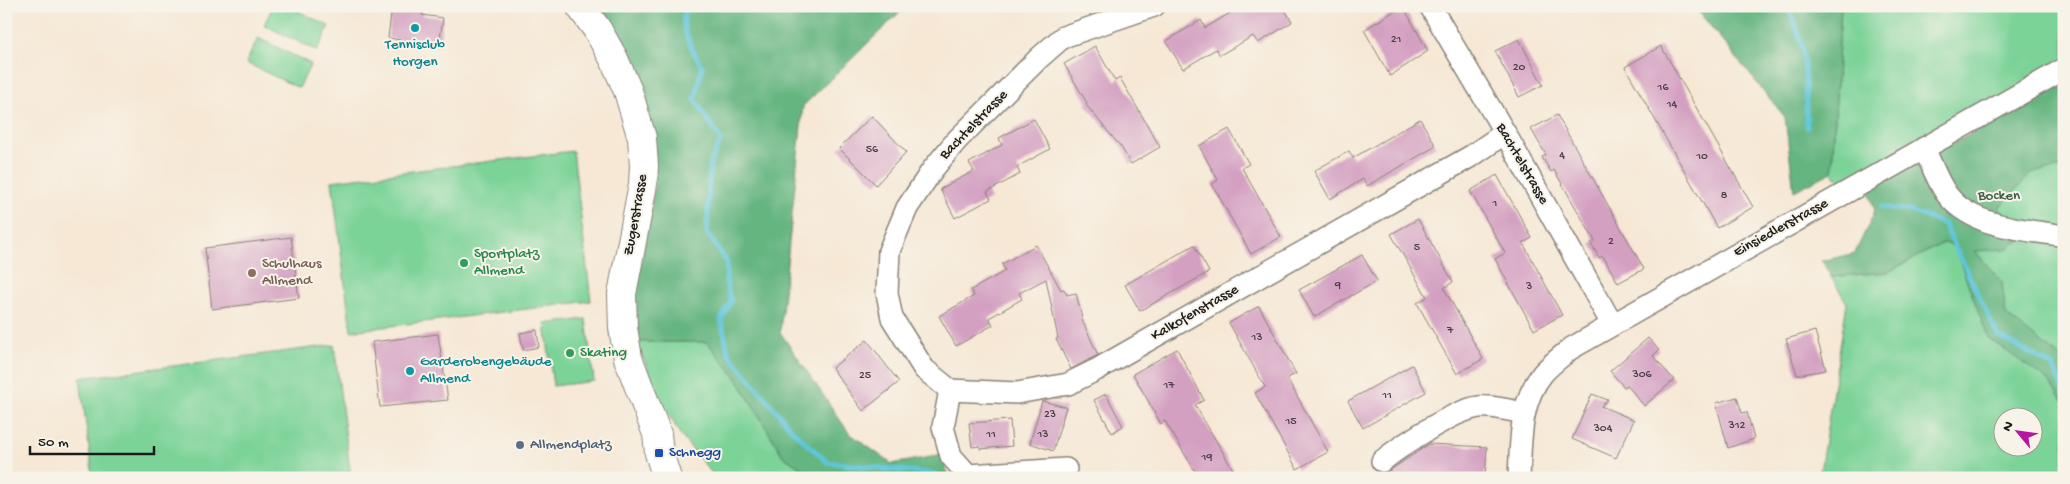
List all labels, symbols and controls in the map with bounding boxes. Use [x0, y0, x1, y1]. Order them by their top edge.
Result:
marker: Tennisclub Horgen [409, 22, 421, 34]
house number: 21 [1391, 33, 1402, 47]
place label: Tennisclub Horgen [384, 36, 445, 71]
house number: 20 [1513, 61, 1526, 75]
house number: 16 [1657, 81, 1669, 95]
street label: Bachtelstrasse [935, 86, 1012, 164]
house number: 14 [1666, 98, 1678, 112]
street label: Bachtelstrasse [1491, 119, 1553, 208]
house number: 56 [866, 143, 879, 157]
house number: 4 [1559, 149, 1565, 163]
house number: 10 [1695, 150, 1708, 164]
street label: Zugerstrasse [620, 173, 652, 257]
park label: Bocken [1977, 187, 2020, 205]
house number: 8 [1721, 189, 1728, 203]
street label: Einsiedlerstrasse [1731, 194, 1832, 261]
house number: 1 [1492, 197, 1498, 211]
house number: 2 [1608, 235, 1614, 249]
house number: 5 [1414, 241, 1420, 255]
place label: Sportplatz Allmend [474, 245, 540, 280]
place label: Schulhaus Allmend [262, 255, 322, 290]
marker: Sportplatz Allmend [458, 257, 470, 269]
marker: Schulhaus Allmend [246, 267, 258, 279]
house number: 9 [1334, 279, 1341, 293]
house number: 3 [1525, 280, 1532, 294]
street label: Kalkofenstrasse [1148, 281, 1242, 345]
house number: 7 [1446, 324, 1454, 338]
house number: 13 [1250, 331, 1263, 345]
place label: Skating [580, 344, 627, 362]
marker: Skating [564, 347, 576, 359]
place label: Garderobengebäude Allmend [420, 353, 552, 388]
marker: Garderobengebäude Allmend [404, 365, 416, 377]
house number: 306 [1631, 368, 1652, 382]
house number: 25 [859, 369, 871, 383]
house number: 17 [1162, 379, 1175, 393]
house number: 11 [1381, 389, 1392, 403]
north arrow [1992, 406, 2042, 456]
house number: 23 [1044, 408, 1056, 422]
house number: 15 [1284, 415, 1297, 429]
house number: 312 [1728, 419, 1746, 433]
text: N [1999, 419, 2018, 435]
house number: 304 [1593, 422, 1613, 436]
scale bar [30, 424, 154, 456]
house number: 11 [985, 428, 996, 442]
house number: 13 [1036, 428, 1049, 442]
text: 50 m [38, 434, 69, 452]
place label: Allmendplatz [530, 436, 612, 454]
marker: Allmendplatz [514, 439, 526, 451]
place label: Schnegg [669, 444, 721, 462]
marker: Schnegg [653, 447, 665, 459]
house number: 19 [1201, 451, 1212, 465]

